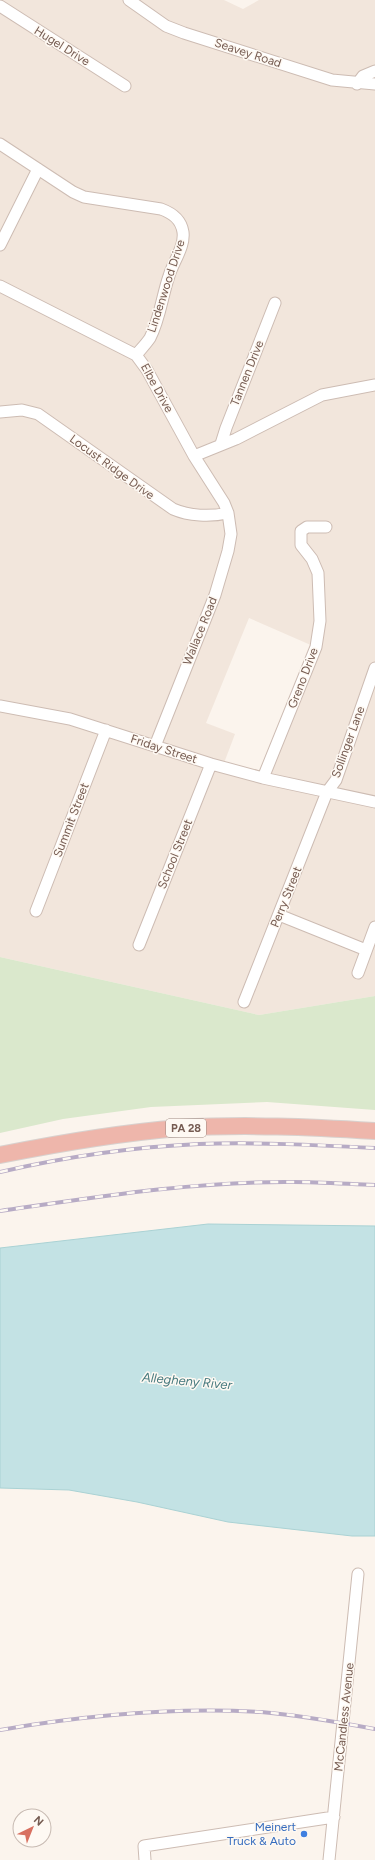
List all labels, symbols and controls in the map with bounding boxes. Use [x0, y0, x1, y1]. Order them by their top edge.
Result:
street label: Hugel Drive [32, 23, 93, 69]
street label: Seavey Road [213, 36, 283, 70]
street label: Lindenwood Drive [144, 237, 188, 334]
street label: Tannen Drive [228, 338, 267, 408]
street label: Elbe Drive [138, 361, 176, 415]
street label: Locust Ridge Drive [67, 432, 157, 503]
street label: Wallace Road [180, 595, 220, 667]
street label: Greno Drive [285, 645, 321, 710]
street label: Sollinger Lane [329, 704, 368, 780]
street label: Friday Street [129, 732, 199, 766]
street label: Summit Street [50, 780, 92, 859]
street label: School Street [155, 817, 195, 891]
street label: Perry Street [267, 864, 305, 929]
road number: PA 28 [166, 1119, 206, 1137]
water label: Allegheny River [140, 1370, 233, 1392]
street label: McCandless Avenue [331, 1662, 357, 1772]
north arrow [12, 1808, 52, 1848]
text: N [31, 1813, 46, 1829]
place label: Meinert Truck & Auto [227, 1820, 296, 1848]
marker: Meinert Truck & Auto [299, 1829, 309, 1839]

